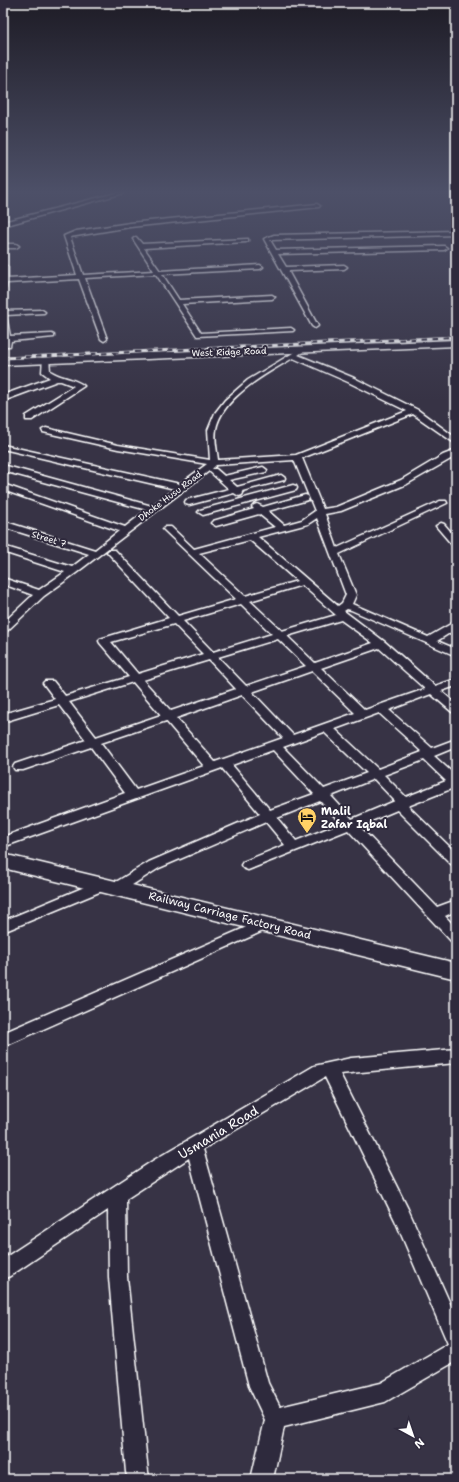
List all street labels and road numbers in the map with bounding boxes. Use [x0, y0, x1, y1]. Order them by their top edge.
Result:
street label: West Ridge Road [191, 345, 267, 359]
street label: Dhoke Husu Road [136, 468, 204, 524]
street label: Street 7 [30, 528, 68, 550]
street label: Railway Carriage Factory Road [147, 888, 313, 943]
street label: Usmania Road [175, 1102, 261, 1163]

